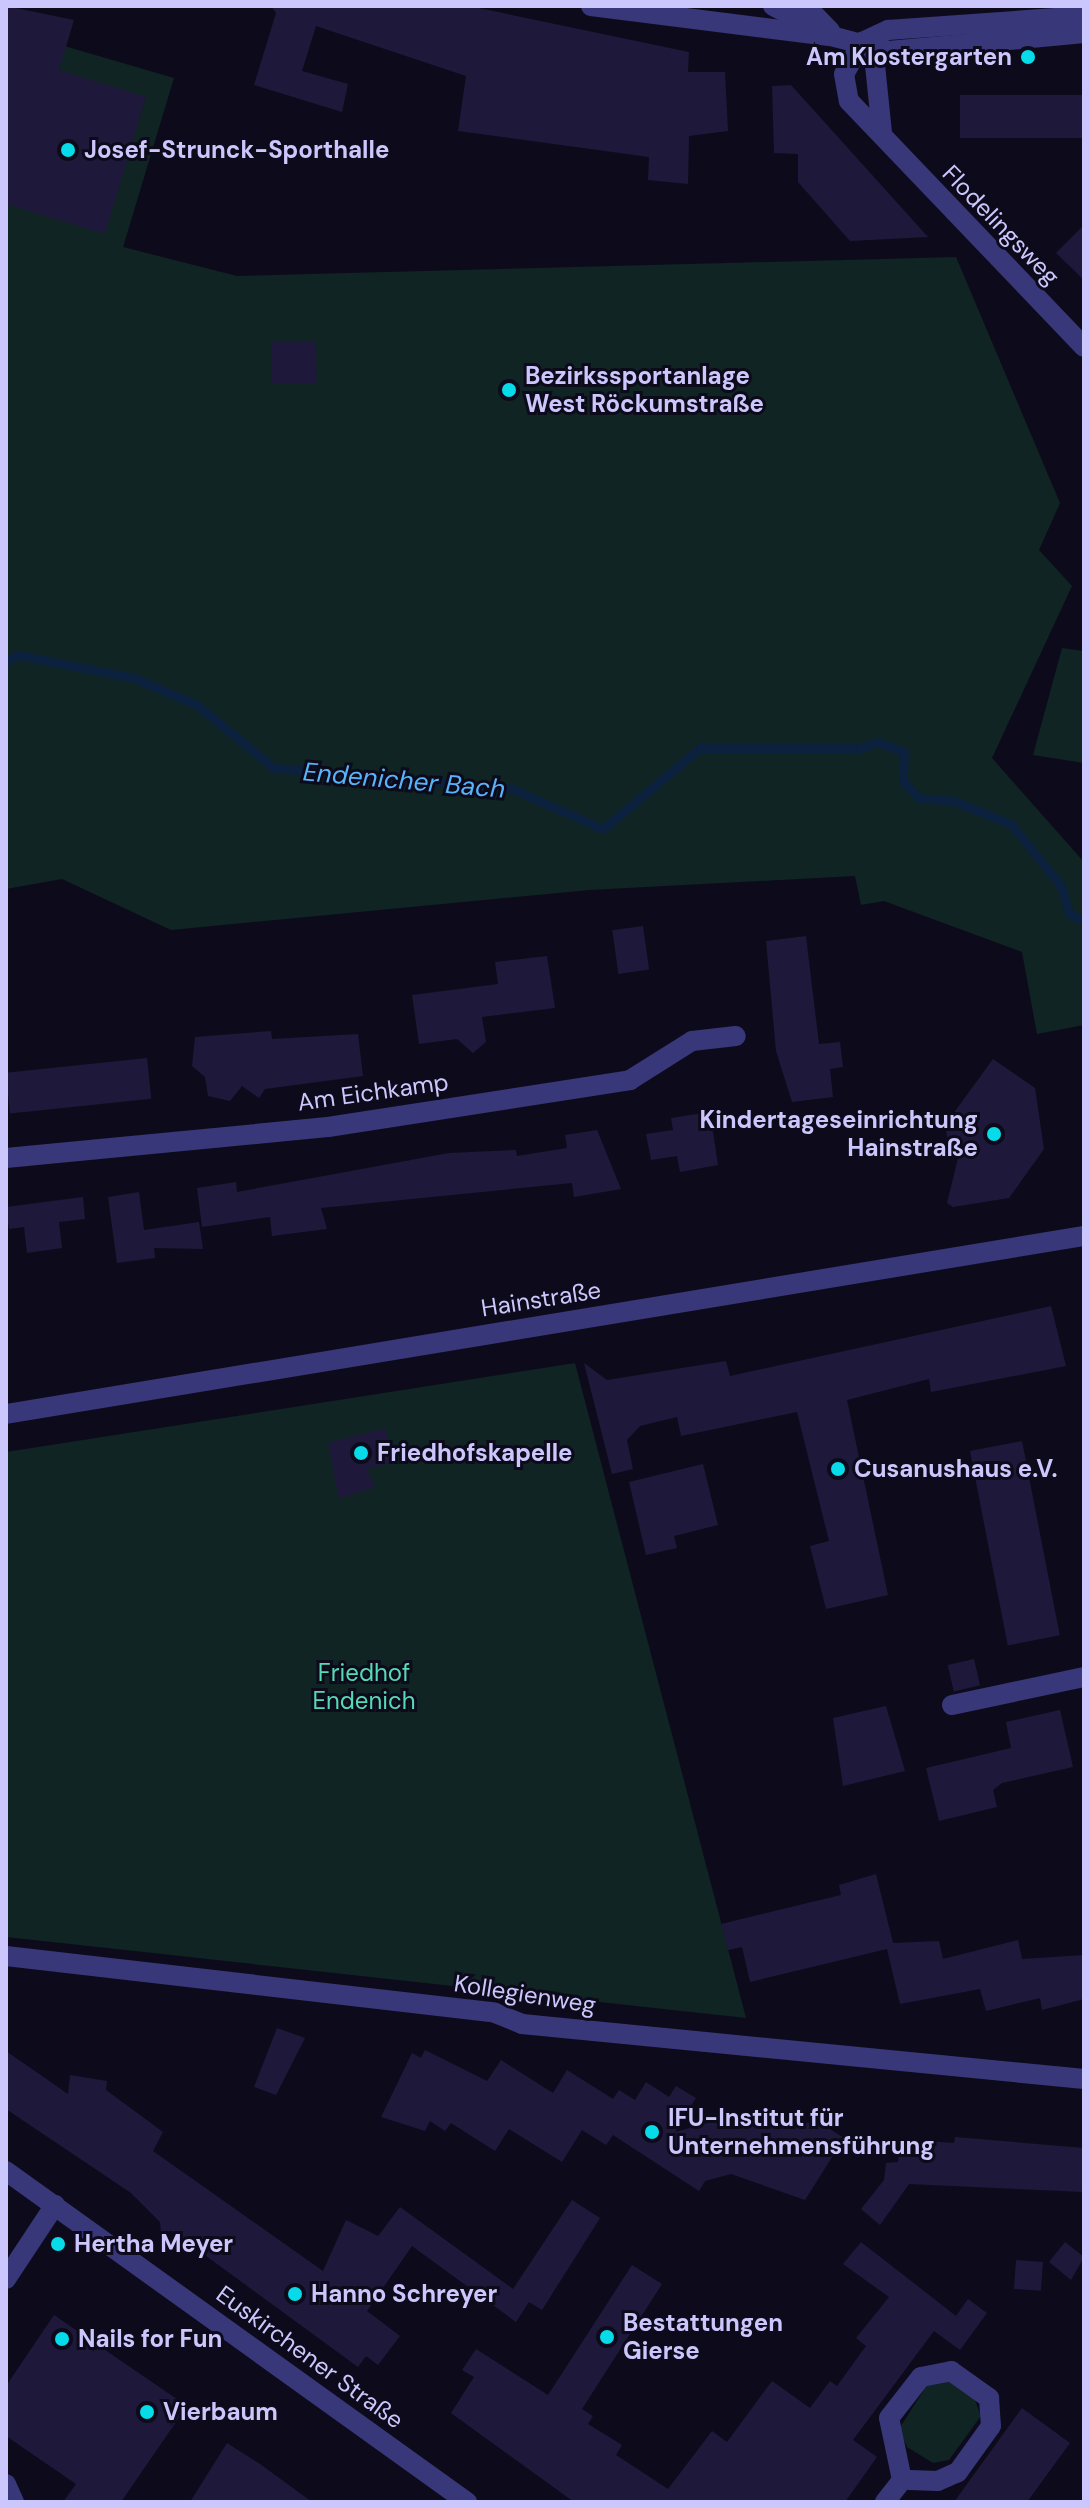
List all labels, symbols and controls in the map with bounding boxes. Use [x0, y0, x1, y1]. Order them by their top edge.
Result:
place label: Am Klostergarten [806, 43, 1012, 71]
marker: Am Klostergarten [1019, 48, 1037, 66]
place label: Josef-Strunck-Sporthalle [84, 136, 389, 164]
marker: Josef-Strunck-Sporthalle [59, 141, 77, 159]
street label: Flodelingsweg [937, 159, 1065, 291]
place label: Bezirkssportanlage West Röckumstraße [525, 362, 764, 418]
marker: Bezirkssportanlage West Röckumstraße [500, 381, 518, 399]
water label: Endenicher Bach [302, 757, 506, 805]
street label: Am Eichkamp [296, 1067, 450, 1117]
place label: Kindertageseinrichtung Hainstraße [700, 1106, 978, 1162]
marker: Kindertageseinrichtung Hainstraße [985, 1125, 1003, 1143]
street label: Hainstraße [479, 1275, 603, 1323]
place label: Friedhofskapelle [377, 1439, 573, 1467]
marker: Friedhofskapelle [352, 1444, 370, 1462]
place label: Cusanushaus e.V. [854, 1455, 1057, 1483]
marker: Cusanushaus e.V. [829, 1460, 847, 1478]
park label: Friedhof Endenich [312, 1659, 416, 1715]
street label: Kollegienweg [452, 1969, 598, 2019]
place label: IFU-Institut für Unternehmensführung [668, 2104, 935, 2160]
marker: IFU-Institut für Unternehmensführung [643, 2123, 661, 2141]
place label: Hertha Meyer [74, 2230, 233, 2258]
marker: Hertha Meyer [49, 2235, 67, 2253]
street label: Euskirchener Straße [211, 2280, 409, 2434]
place label: Hanno Schreyer [311, 2280, 497, 2308]
marker: Hanno Schreyer [286, 2285, 304, 2303]
place label: Bestattungen Gierse [623, 2309, 783, 2365]
place label: Nails for Fun [78, 2325, 222, 2353]
marker: Bestattungen Gierse [598, 2328, 616, 2346]
marker: Nails for Fun [53, 2330, 71, 2348]
place label: Vierbaum [163, 2398, 278, 2426]
marker: Vierbaum [138, 2403, 156, 2421]

